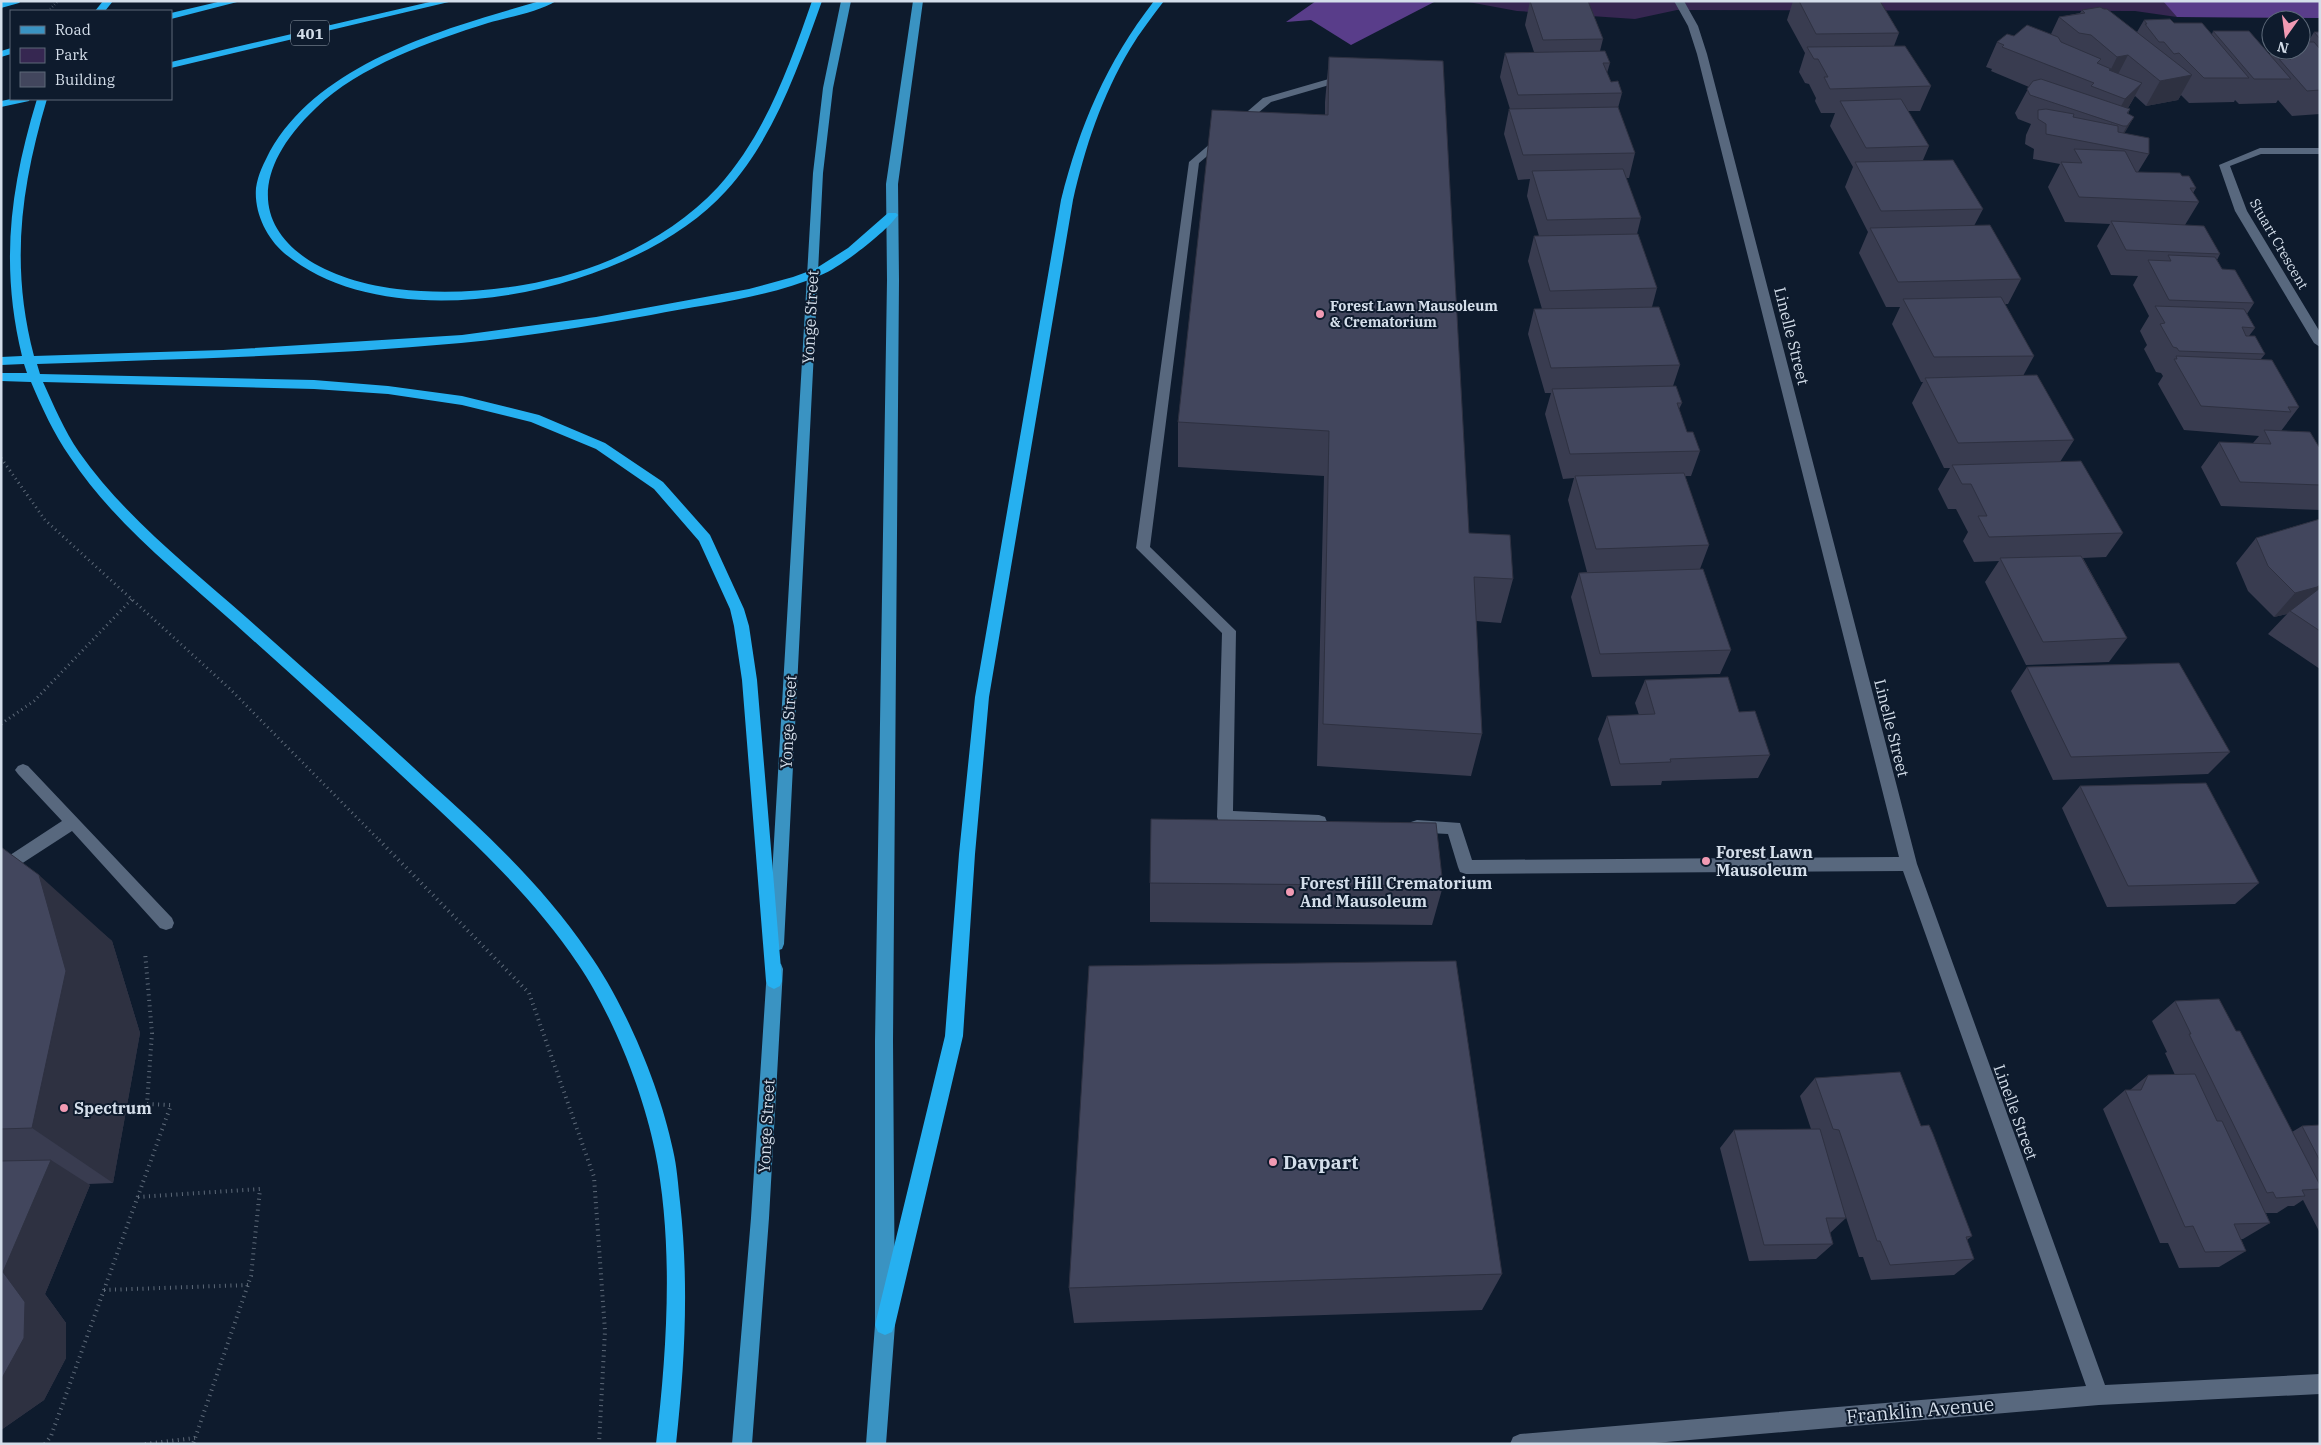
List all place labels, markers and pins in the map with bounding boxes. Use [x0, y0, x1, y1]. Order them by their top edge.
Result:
place label: Forest Lawn Mausoleum & Crematorium [1330, 297, 1498, 331]
marker: Forest Lawn Mausoleum & Crematorium [1314, 308, 1326, 320]
place label: Forest Lawn Mausoleum [1716, 842, 1813, 880]
marker: Forest Lawn Mausoleum [1700, 855, 1712, 867]
place label: Forest Hill Crematorium And Mausoleum [1300, 873, 1493, 911]
marker: Forest Hill Crematorium And Mausoleum [1284, 886, 1296, 898]
place label: Spectrum [74, 1098, 152, 1118]
marker: Spectrum [58, 1102, 70, 1114]
place label: Davpart [1283, 1150, 1358, 1174]
marker: Davpart [1267, 1156, 1279, 1168]

